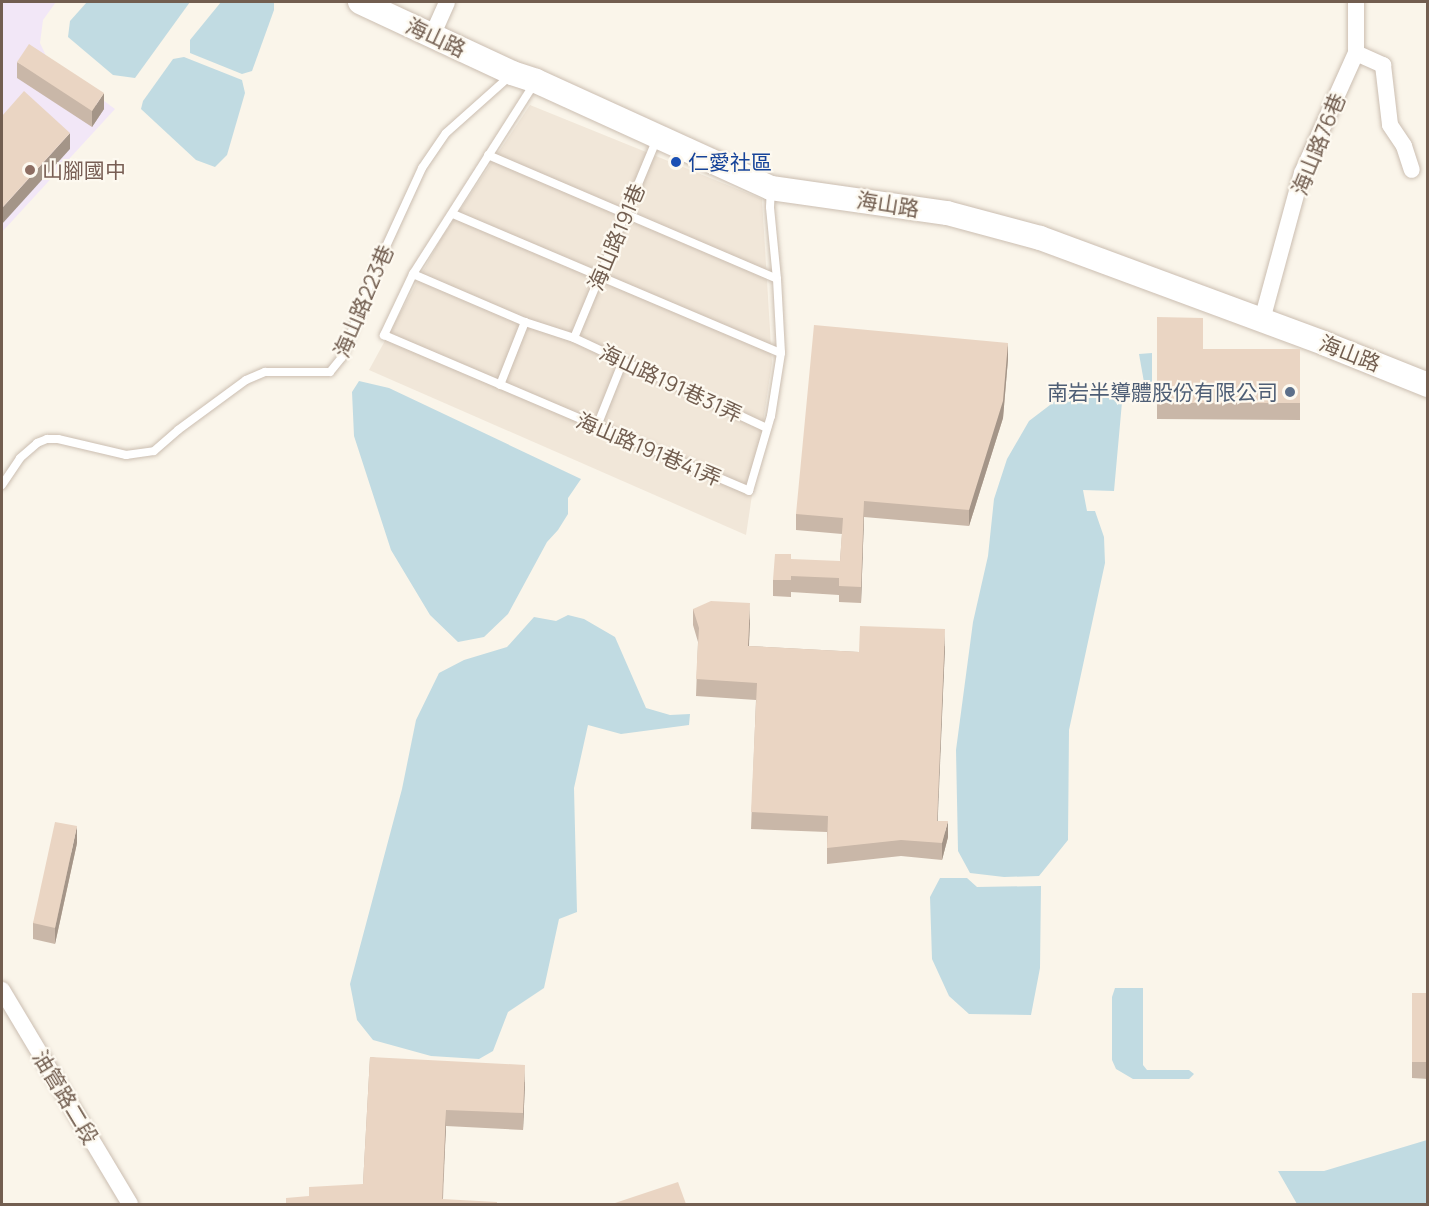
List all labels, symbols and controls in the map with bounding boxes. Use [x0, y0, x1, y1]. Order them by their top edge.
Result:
street label: 海山路 [402, 12, 470, 62]
street label: 海山路76巷 [1286, 89, 1350, 199]
place label: 仁愛社區 [688, 149, 772, 175]
marker: 仁愛社區 [669, 155, 683, 169]
place label: 山腳國中 [42, 157, 126, 183]
marker: 山腳國中 [23, 163, 37, 177]
street label: 海山路191巷 [582, 180, 650, 294]
street label: 海山路 [855, 187, 921, 221]
street label: 海山路223巷 [328, 241, 398, 361]
street label: 海山路 [1316, 330, 1384, 376]
street label: 海山路191巷31弄 [596, 339, 746, 427]
place label: 南岩半導體股份有限公司 [1047, 379, 1278, 405]
marker: 南岩半導體股份有限公司 [1283, 385, 1297, 399]
street label: 海山路191巷41弄 [573, 407, 725, 491]
street label: 油管路二段 [28, 1046, 104, 1148]

